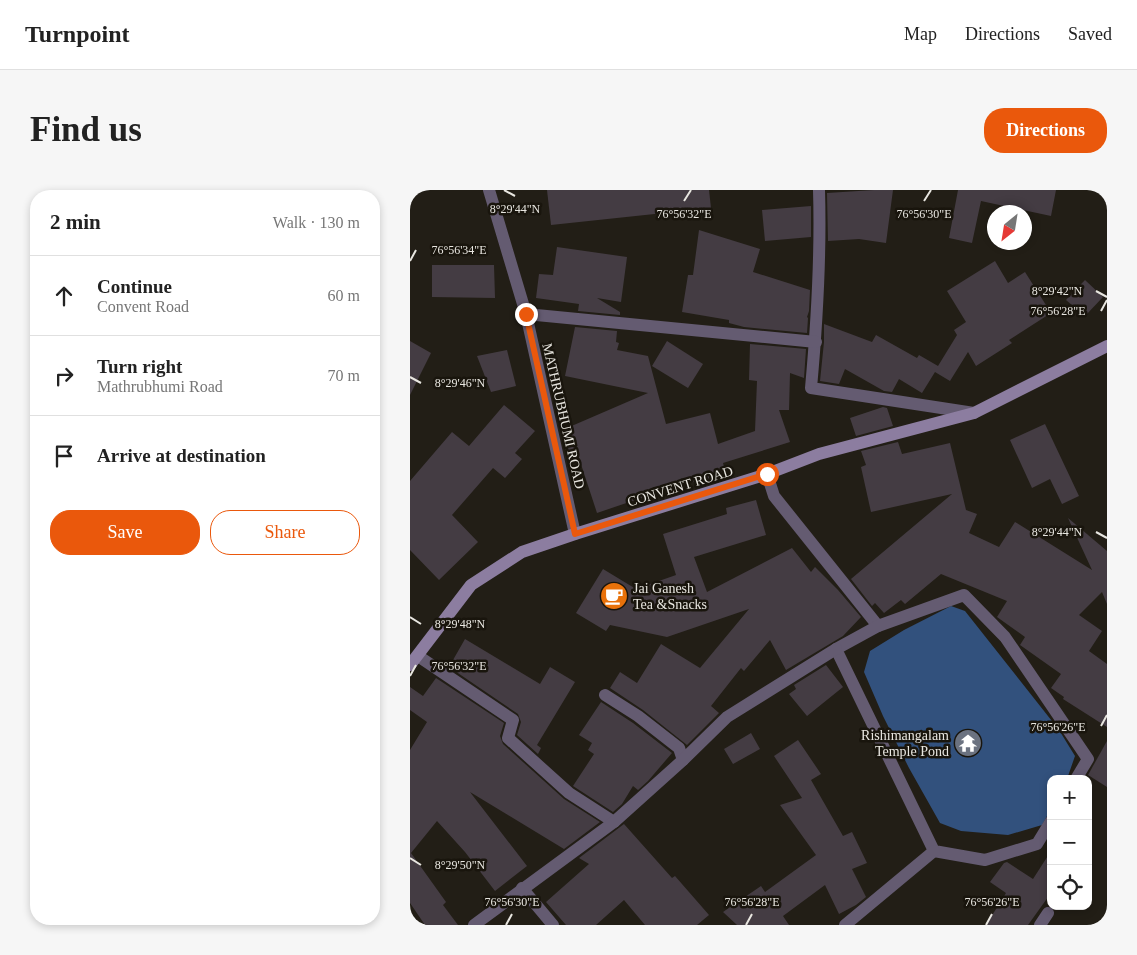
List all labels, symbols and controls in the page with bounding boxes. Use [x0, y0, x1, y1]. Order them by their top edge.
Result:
text: Turnpoint [25, 21, 130, 47]
text: Map [904, 24, 937, 44]
text: Directions [965, 24, 1040, 44]
text: Saved [1068, 24, 1112, 44]
button: Directions [984, 108, 1107, 153]
text: Find us [30, 110, 142, 149]
text: 8°29'44"N [490, 202, 541, 216]
north arrow [987, 205, 1032, 250]
text: 76°56'32"E [656, 207, 712, 221]
text: 76°56'30"E [896, 207, 952, 221]
text: 2 min [50, 210, 101, 234]
text: Walk · 130 m [273, 214, 360, 231]
text: 76°56'34"E [431, 243, 487, 257]
text: Continue [97, 276, 172, 297]
icon: ahead [50, 282, 78, 310]
text: 8°29'42"N [1032, 284, 1083, 298]
text: 60 m [328, 287, 360, 304]
text: Convent Road [97, 298, 189, 315]
route end [515, 303, 538, 326]
text: 76°56'28"E [1030, 304, 1086, 318]
street label: MATHRUBHUMI ROAD [539, 342, 588, 490]
text: Turn right [97, 356, 182, 377]
icon: right [50, 362, 78, 390]
text: 70 m [328, 367, 360, 384]
text: 8°29'46"N [435, 376, 486, 390]
text: Mathrubhumi Road [97, 378, 223, 395]
icon: arrive [50, 442, 78, 470]
text: Arrive at destination [97, 445, 266, 466]
street label: CONVENT ROAD [625, 463, 735, 510]
route start [756, 463, 779, 486]
button: Save [50, 510, 200, 555]
button: Share [210, 510, 360, 555]
text: 8°29'44"N [1032, 525, 1083, 539]
cafe icon: Jai Ganesh Tea &Snacks [599, 581, 629, 611]
place label: Jai Ganesh Tea &Snacks [633, 581, 707, 612]
text: 8°29'48"N [435, 617, 486, 631]
text: 76°56'32"E [431, 659, 487, 673]
text: 76°56'26"E [1030, 720, 1086, 734]
place label: Rishimangalam Temple Pond [861, 728, 949, 759]
temple icon: Rishimangalam Temple Pond [953, 728, 983, 758]
map controls [1047, 775, 1092, 910]
button: + [1047, 775, 1092, 820]
button: − [1047, 820, 1092, 865]
text: 8°29'50"N [435, 858, 486, 872]
button: locate [1047, 865, 1092, 910]
text: 76°56'30"E [484, 895, 540, 909]
text: 76°56'28"E [724, 895, 780, 909]
text: 76°56'26"E [964, 895, 1020, 909]

